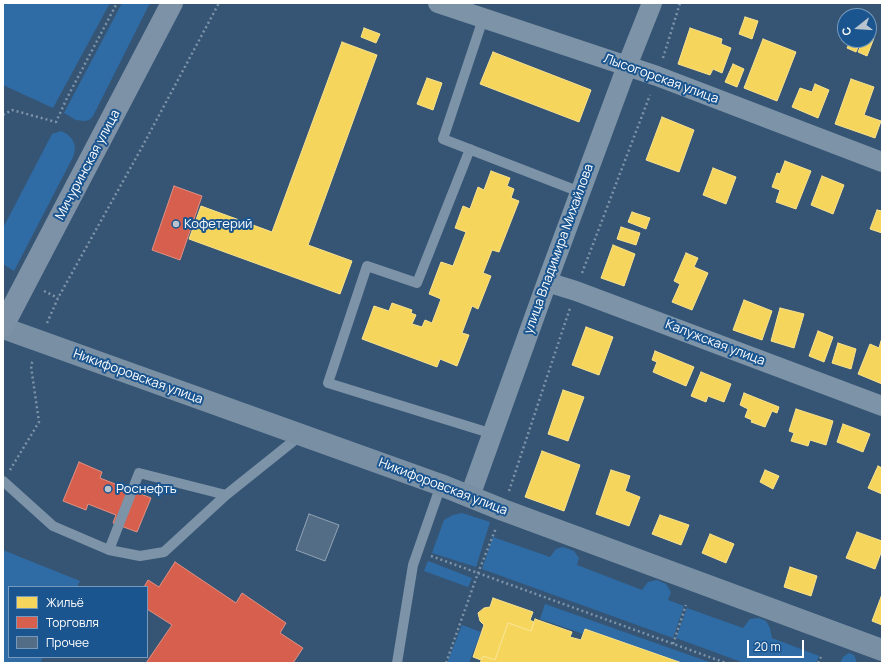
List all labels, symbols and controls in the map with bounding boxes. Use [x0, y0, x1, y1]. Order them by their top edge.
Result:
north arrow [837, 8, 877, 48]
text: С [838, 25, 854, 37]
street label: Лысогорская улица [601, 51, 721, 107]
street label: Мичуринская улица [52, 107, 124, 223]
street label: улица Владимира Михайлова [521, 162, 597, 336]
place label: Кофетерий [184, 216, 252, 232]
marker: Кофетерий [171, 219, 181, 229]
street label: Калужская улица [663, 317, 767, 369]
street label: Никифоровская улица [71, 346, 205, 408]
street label: Никифоровская улица [376, 455, 510, 519]
place label: Роснефть [116, 481, 177, 497]
marker: Роснефть [103, 484, 113, 494]
legend [8, 586, 148, 658]
text: Жильё [46, 594, 84, 611]
text: Торговля [46, 614, 99, 631]
scale bar [749, 632, 806, 658]
text: Прочее [46, 634, 89, 651]
text: 20 m [754, 638, 781, 655]

